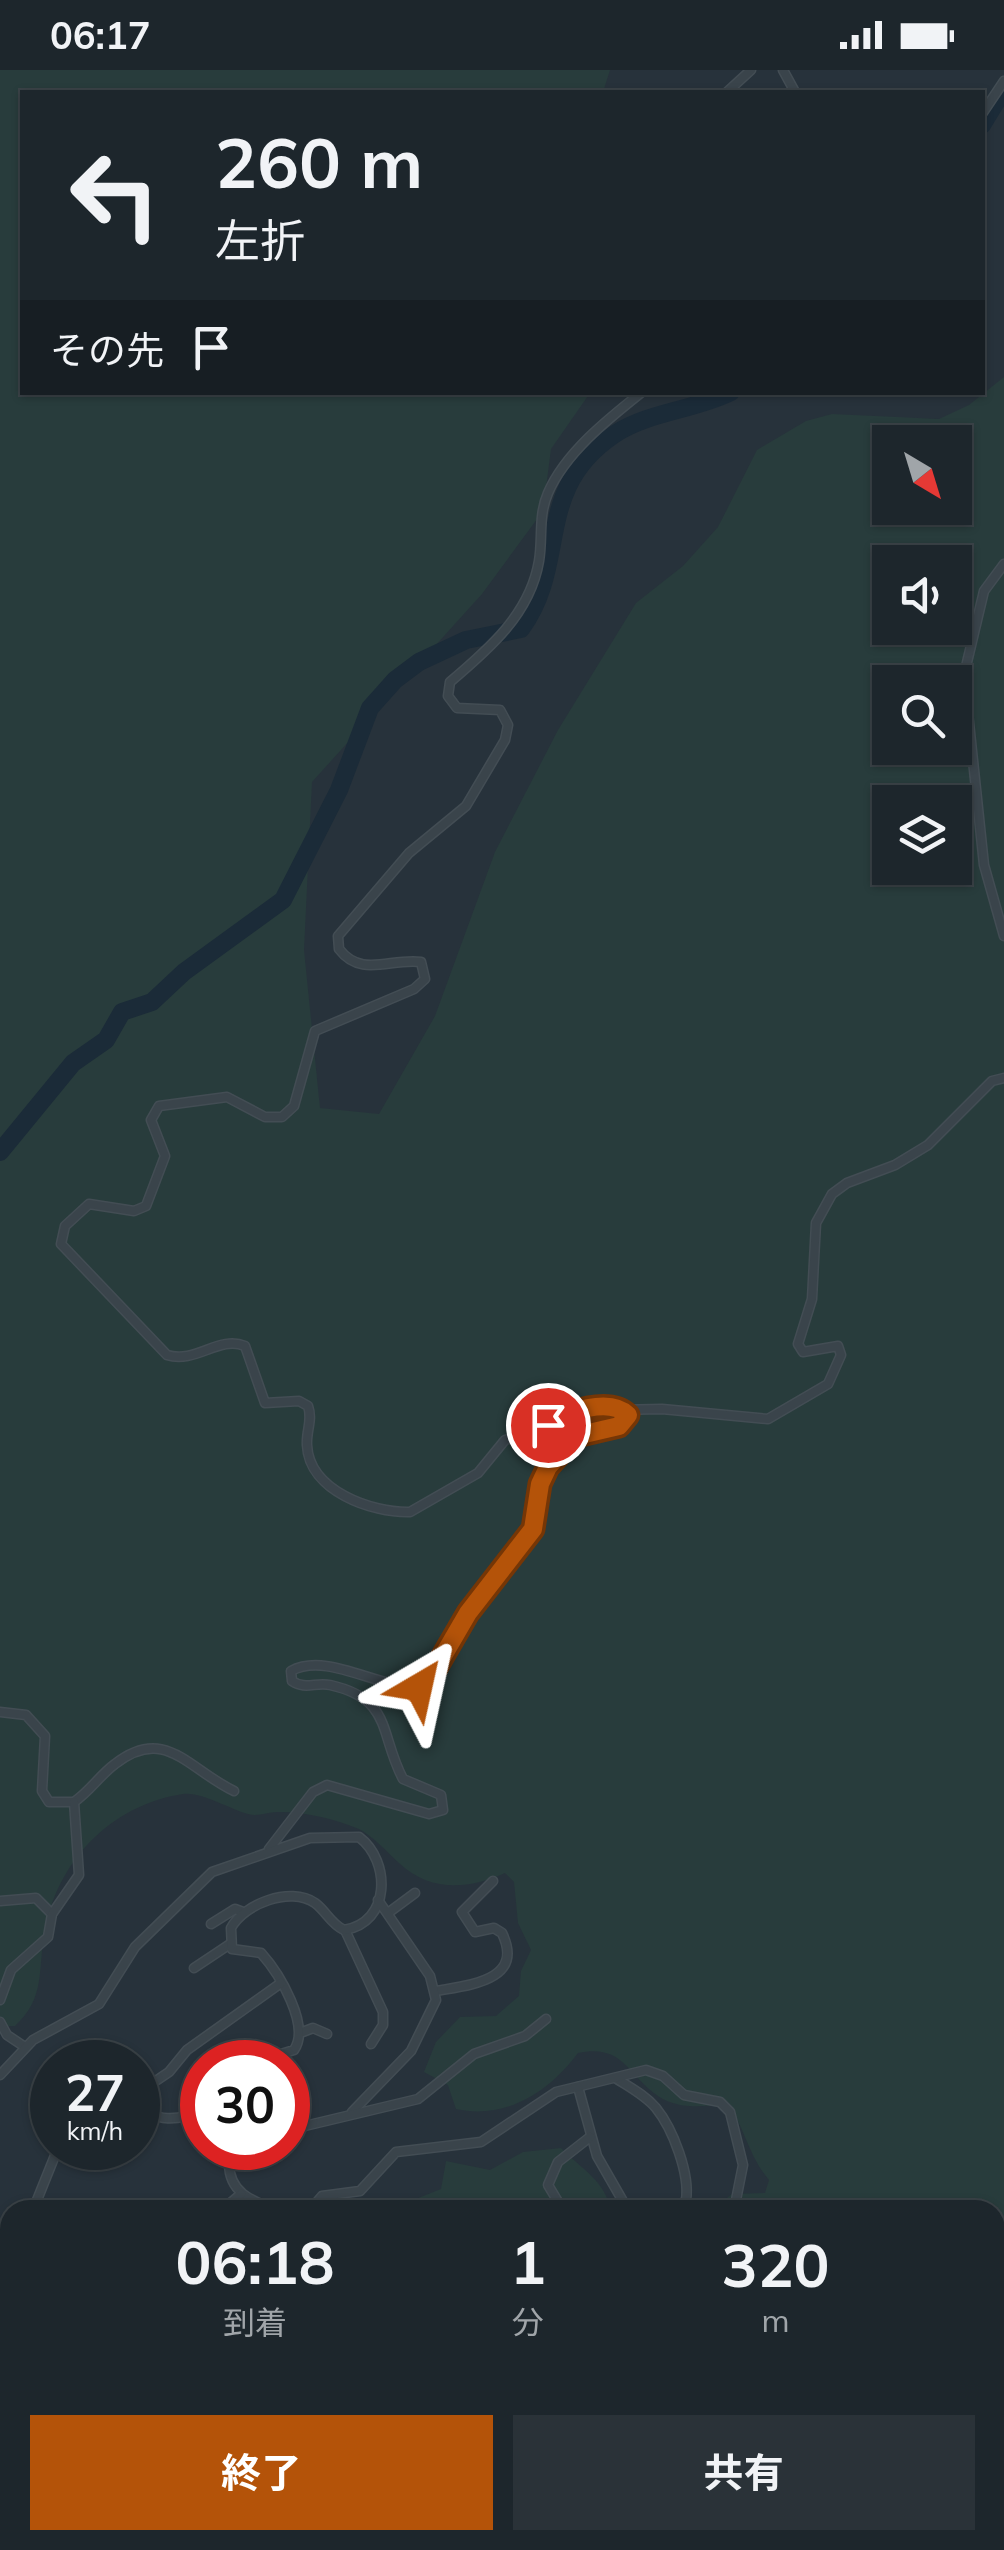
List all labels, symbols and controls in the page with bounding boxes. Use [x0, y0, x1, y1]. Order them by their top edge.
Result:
text: 06:17 [50, 11, 151, 59]
text: 260 m [215, 118, 423, 206]
icon: left [50, 130, 180, 260]
text: 左折 [215, 212, 305, 268]
icon: arrive [184, 320, 239, 375]
text: その先 [50, 326, 164, 374]
north arrow [872, 425, 972, 525]
map controls [872, 425, 972, 885]
button: sound [872, 545, 972, 645]
button: search [872, 665, 972, 765]
button: layers [872, 785, 972, 885]
pin [506, 1383, 591, 1468]
icon: arrive [521, 1398, 576, 1453]
position arrow [367, 1635, 471, 1739]
speed limit sign: 30 [180, 2040, 310, 2170]
text: 27 [65, 2061, 125, 2124]
text: km/h [67, 2115, 123, 2146]
text: 06:18 [176, 2224, 334, 2299]
text: 1 [510, 2224, 546, 2299]
text: 320 [721, 2227, 829, 2302]
text: m [761, 2300, 789, 2340]
text: 到着 [223, 2302, 287, 2342]
text: 分 [512, 2302, 544, 2342]
button: 終了 [30, 2415, 493, 2530]
button: 共有 [513, 2415, 975, 2530]

